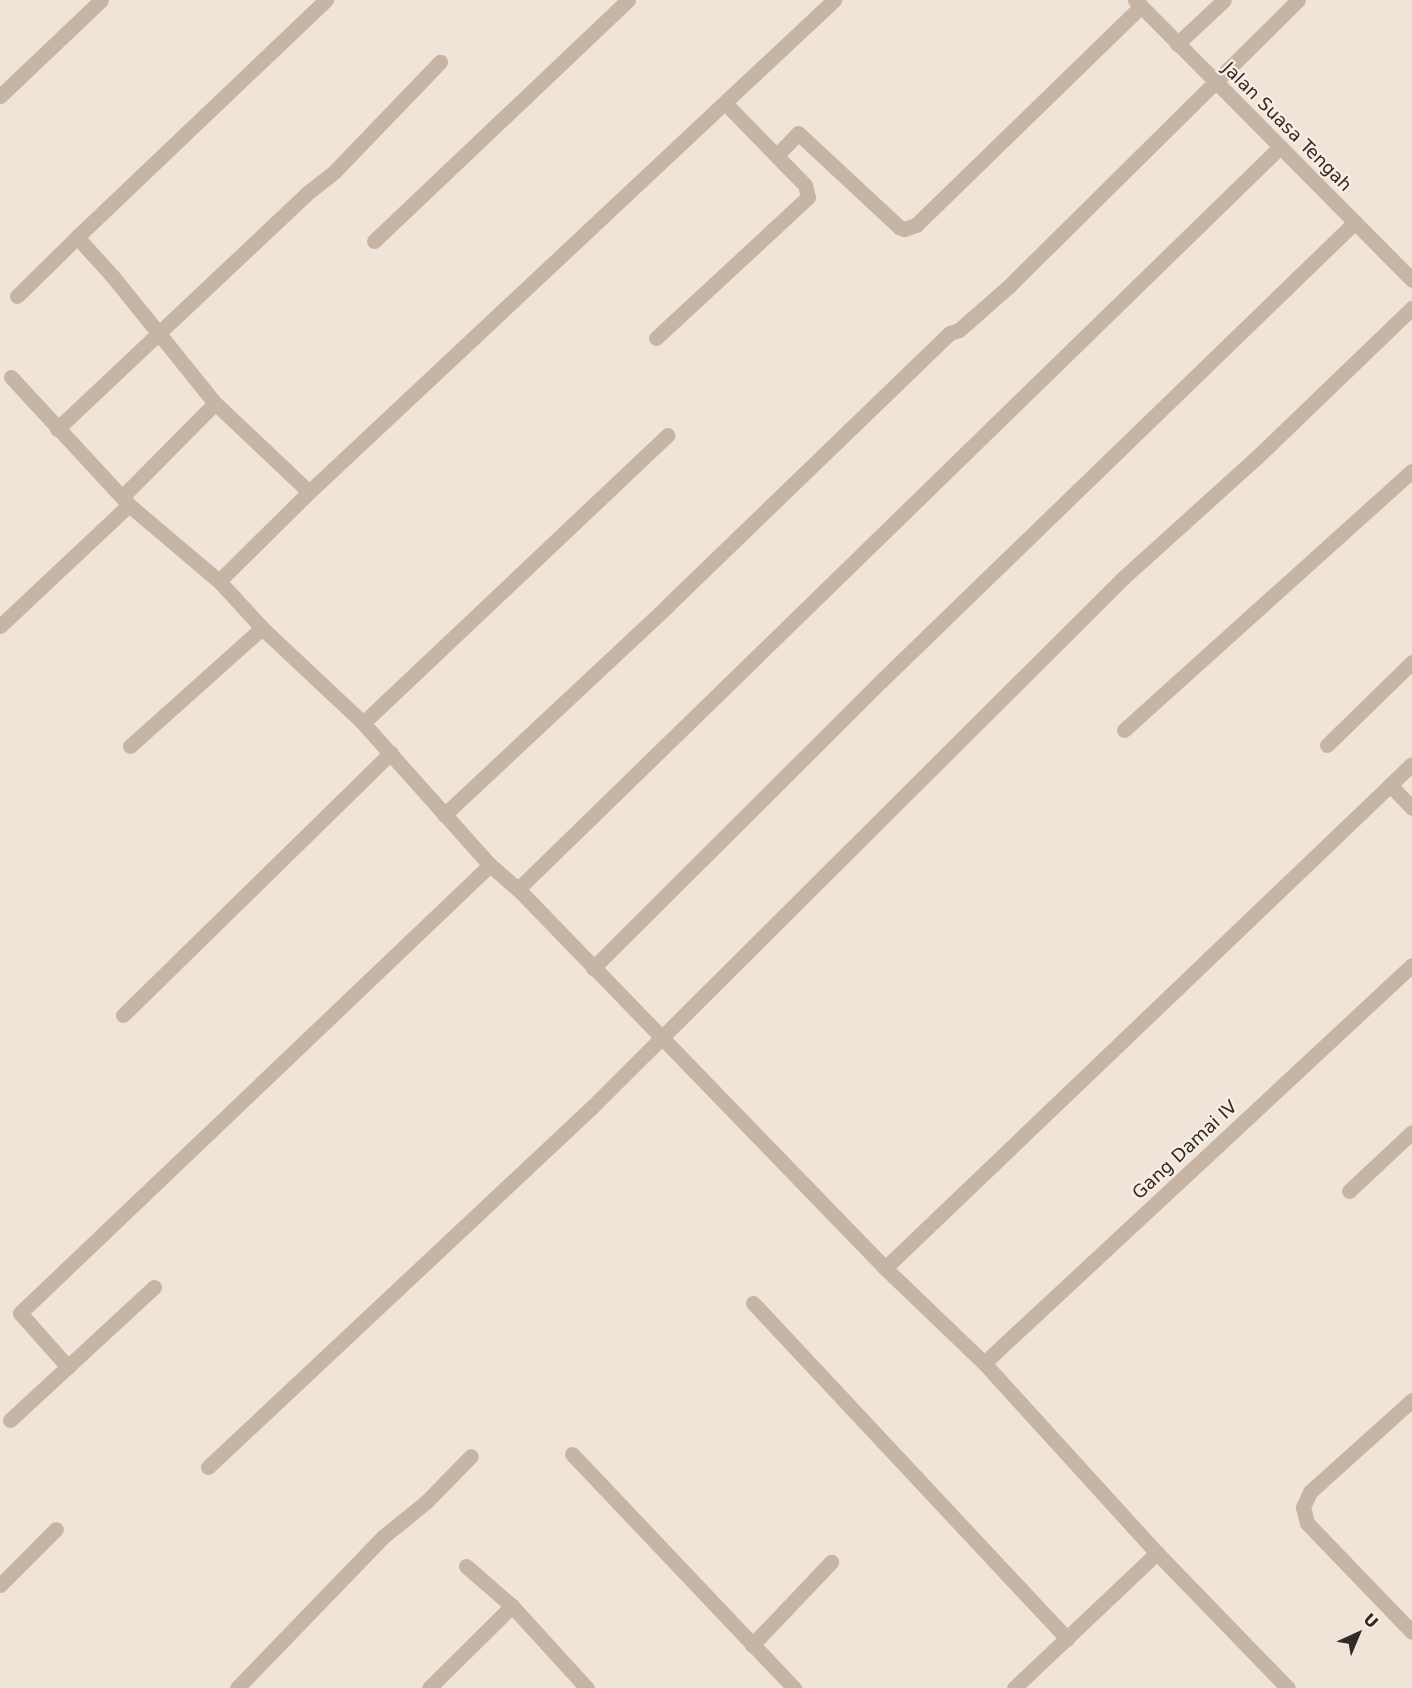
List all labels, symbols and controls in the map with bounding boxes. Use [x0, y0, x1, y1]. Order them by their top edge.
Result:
street label: Jalan Suasa Tengah [1218, 58, 1356, 196]
street label: Gang Damai IV [1128, 1096, 1242, 1204]
north arrow [1328, 1604, 1388, 1664]
text: U [1360, 1609, 1382, 1632]

